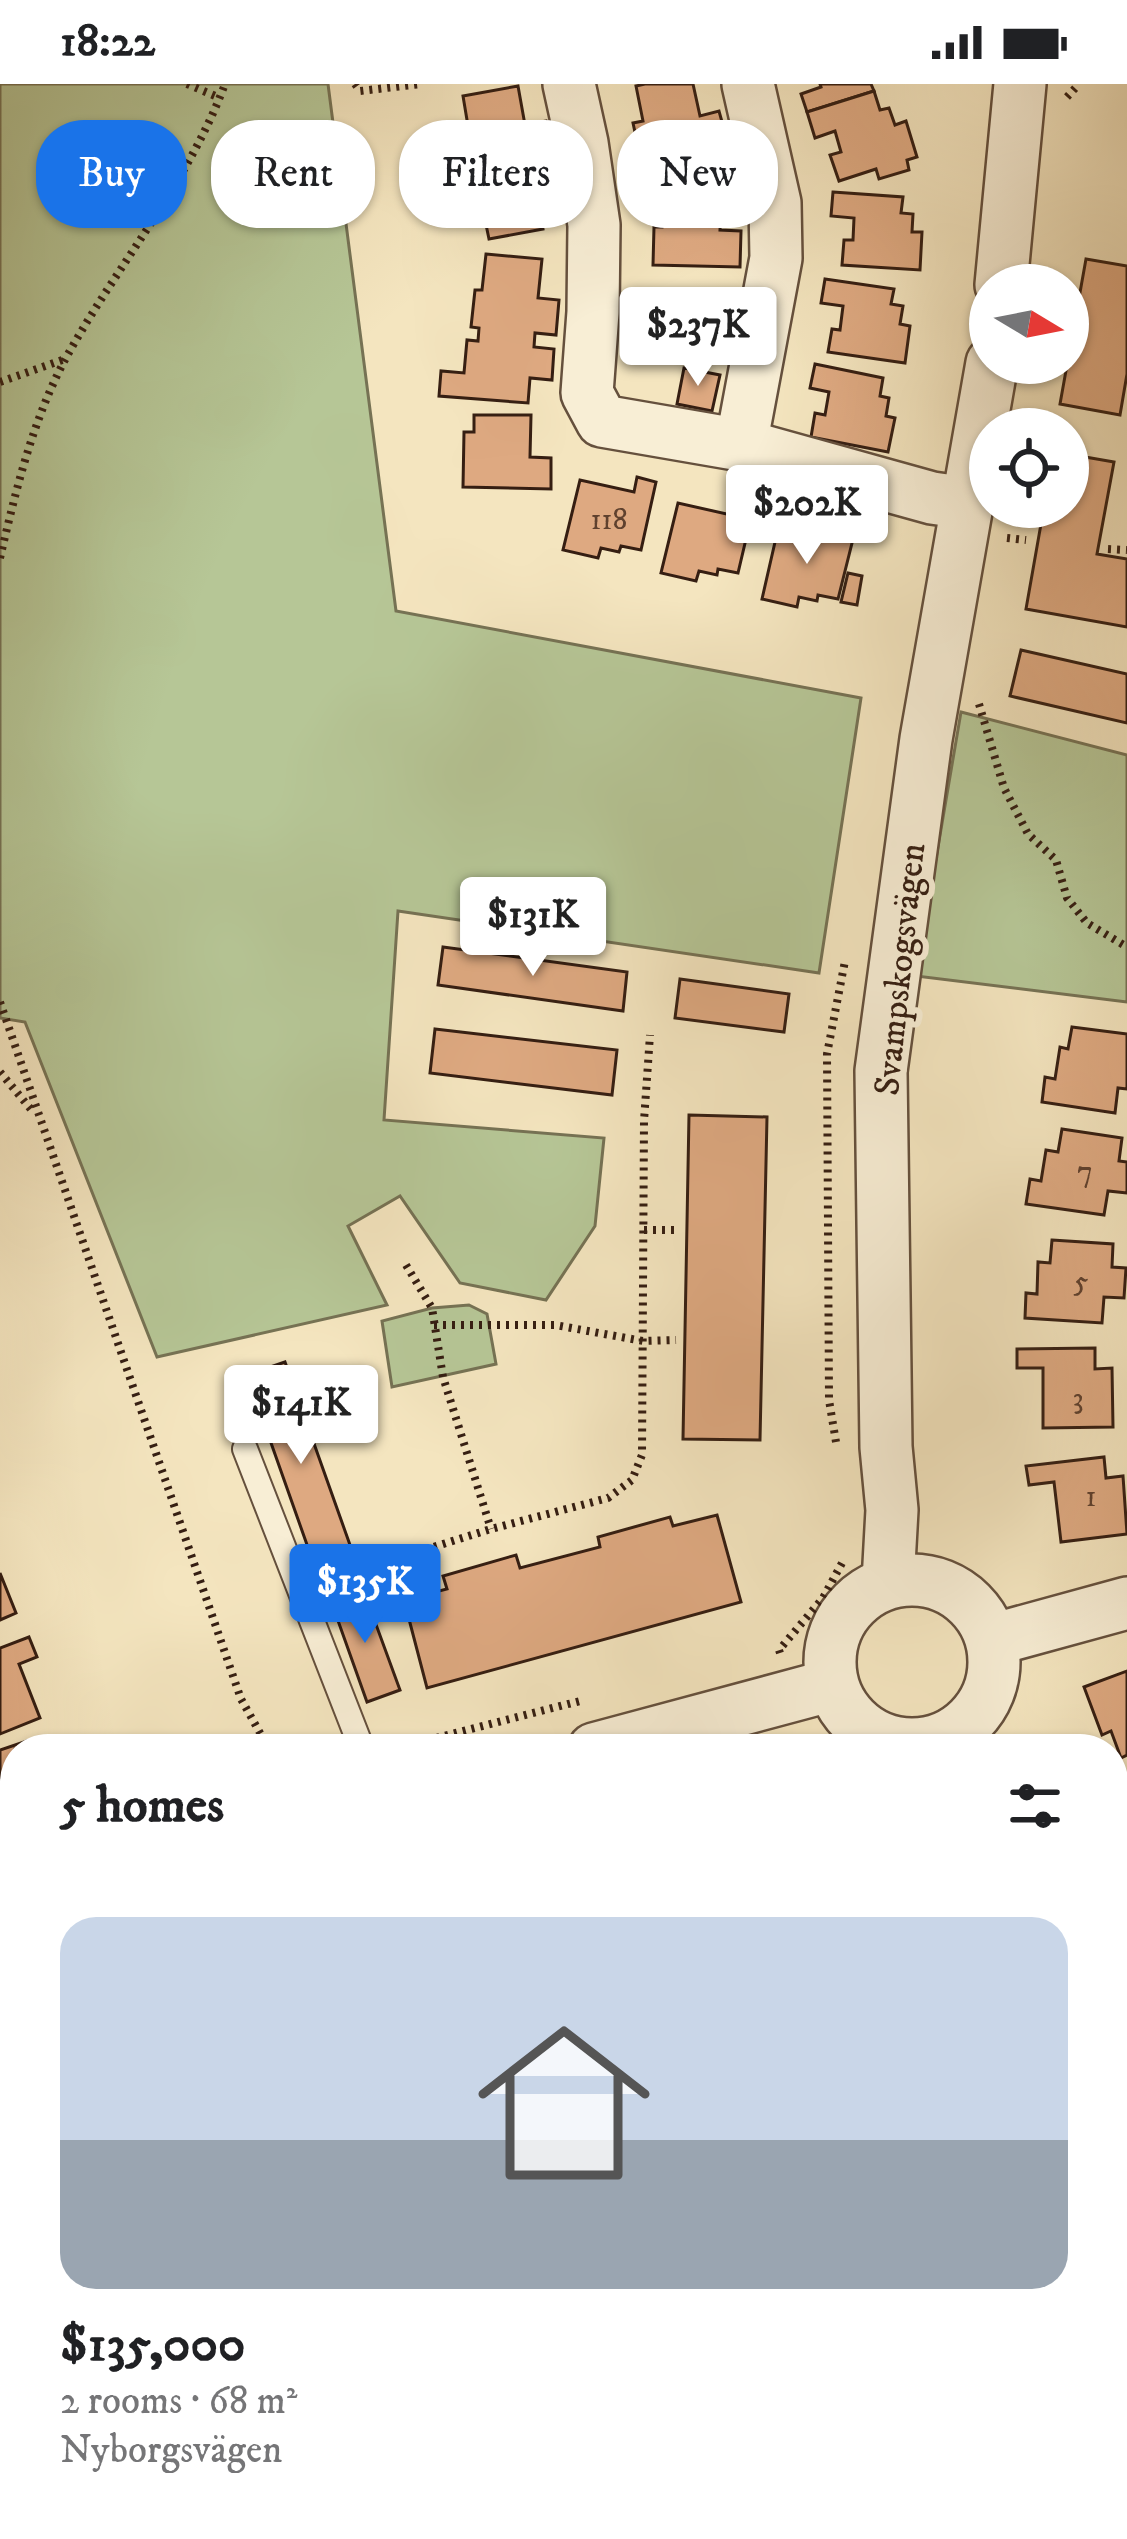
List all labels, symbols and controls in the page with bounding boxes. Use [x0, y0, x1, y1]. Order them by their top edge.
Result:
text: 18:22 [60, 14, 155, 70]
chip: Buy [36, 120, 187, 228]
chip: Rent [211, 120, 375, 228]
chip: Filters [399, 120, 593, 228]
chip: New [617, 120, 778, 228]
north arrow [969, 264, 1089, 384]
map controls [969, 264, 1089, 528]
pin: $237K [614, 287, 782, 389]
text: $237K [647, 301, 749, 350]
button: locate [969, 408, 1089, 528]
pin: $202K [723, 465, 891, 567]
text: $202K [753, 479, 861, 528]
house number: 118 [590, 502, 628, 539]
street label: Svampskogsvägen [865, 841, 936, 1098]
pin: $131K [449, 877, 617, 979]
text: $131K [487, 891, 579, 940]
house number: 7 [1077, 1154, 1093, 1191]
house number: 5 [1074, 1264, 1089, 1301]
pin: $141K [217, 1365, 385, 1467]
text: $141K [251, 1379, 351, 1428]
house number: 3 [1072, 1381, 1084, 1418]
house number: 1 [1085, 1479, 1097, 1516]
pin: $135K [281, 1544, 449, 1646]
text: $135K [317, 1558, 413, 1607]
icon: filters [1002, 1773, 1068, 1839]
text: 5 homes [60, 1774, 224, 1838]
icon: home [456, 1995, 672, 2211]
text: $135,000 [60, 2313, 245, 2377]
text: 2 rooms · 68 m² [60, 2377, 297, 2426]
text: Nyborgsvägen [60, 2426, 283, 2475]

